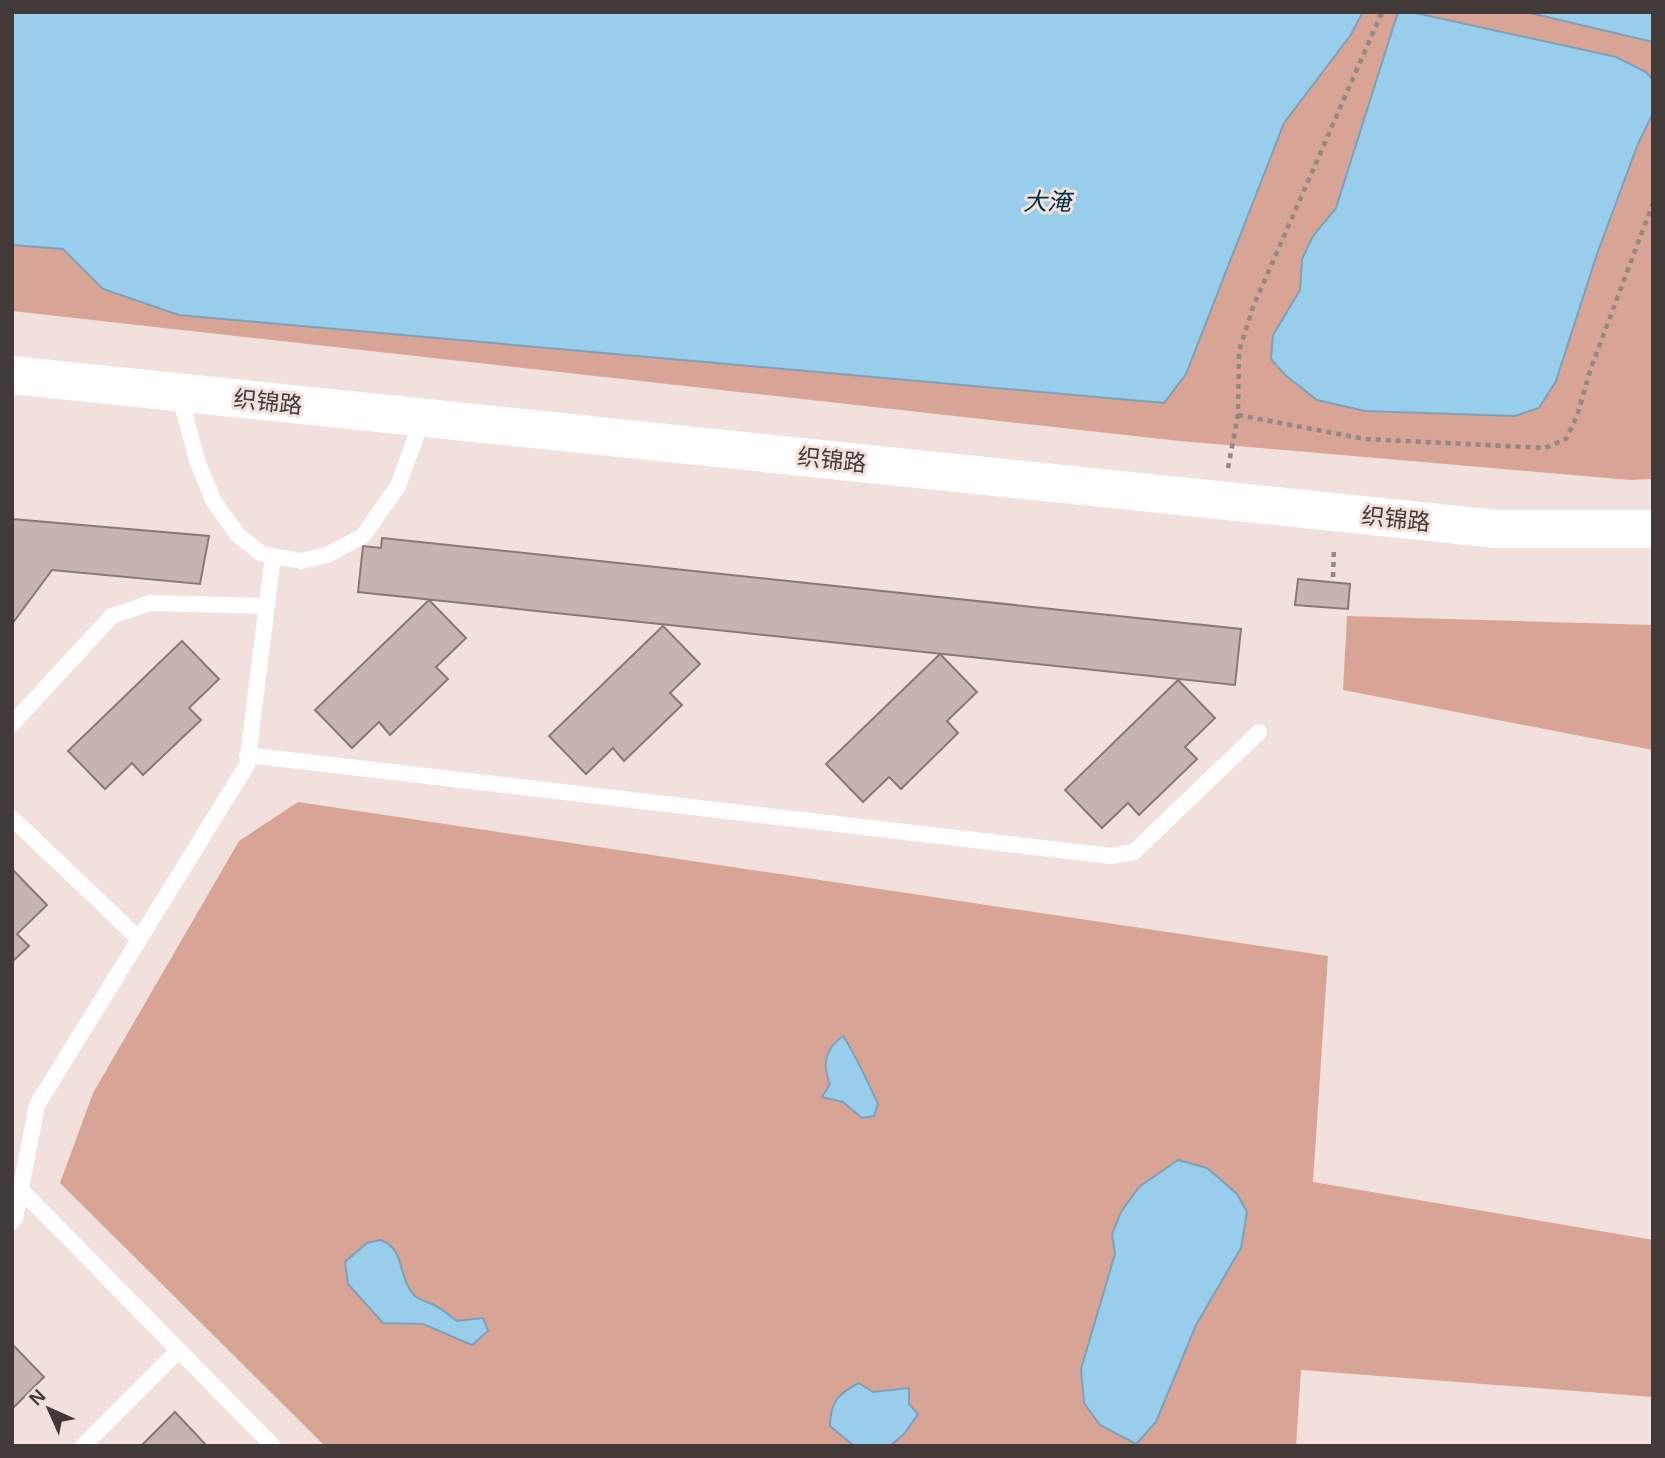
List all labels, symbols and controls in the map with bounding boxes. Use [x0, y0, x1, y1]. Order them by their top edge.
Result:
water label: 大淹 [1023, 188, 1075, 215]
street label: 织锦路 [232, 385, 304, 419]
street label: 织锦路 [796, 443, 868, 477]
street label: 织锦路 [1360, 502, 1432, 536]
north arrow [14, 1374, 84, 1444]
text: N [25, 1385, 50, 1410]

